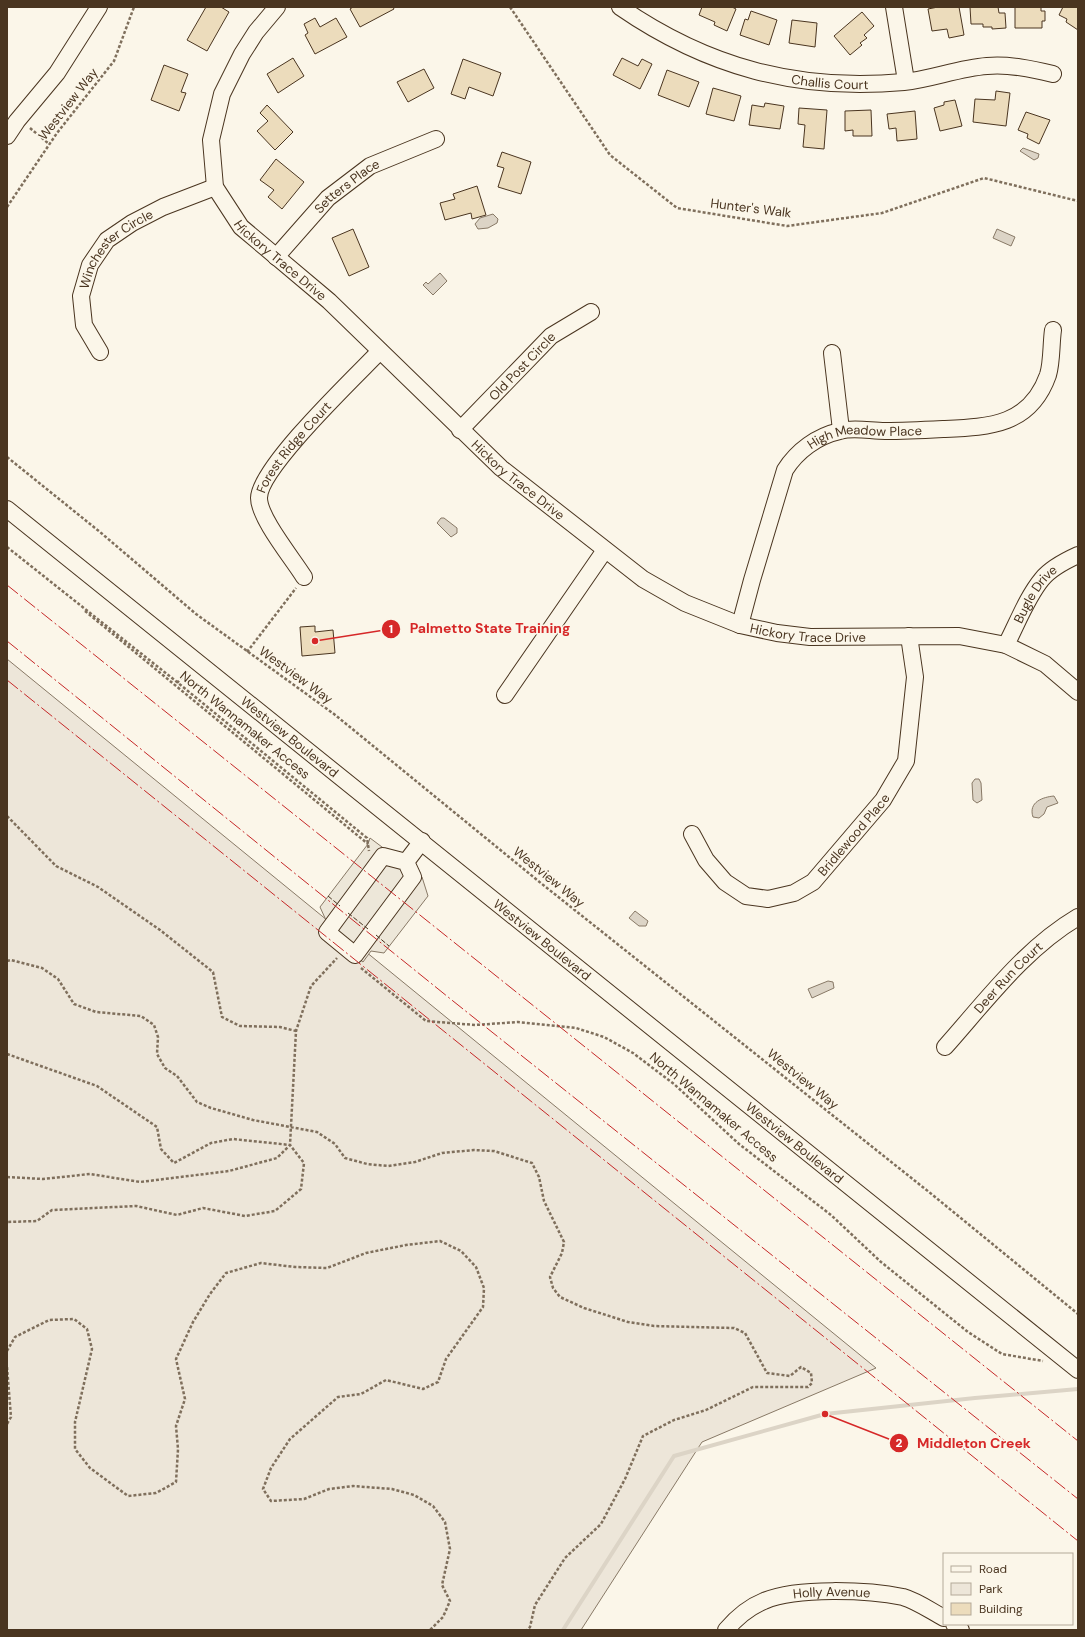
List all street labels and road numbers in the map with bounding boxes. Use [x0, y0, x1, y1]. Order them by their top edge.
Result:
street label: Westview Way [34, 64, 102, 144]
street label: Challis Court [790, 70, 869, 93]
street label: Setters Place [310, 155, 382, 217]
street label: Hunter's Walk [710, 195, 793, 221]
street label: Winchester Circle [75, 205, 156, 291]
street label: Hickory Trace Drive [230, 217, 330, 304]
street label: Old Post Circle [485, 328, 559, 404]
street label: Forest Ridge Court [252, 398, 335, 495]
street label: High Meadow Place [804, 421, 922, 452]
street label: Hickory Trace Drive [468, 436, 568, 523]
street label: Bugle Drive [1009, 561, 1060, 626]
street label: Hickory Trace Drive [749, 619, 866, 646]
street label: Westview Way [256, 643, 336, 707]
street label: North Wannamaker Access [176, 667, 314, 783]
street label: Westview Boulevard [238, 692, 342, 781]
street label: Bridlewood Place [814, 790, 893, 879]
street label: Westview Way [510, 843, 588, 911]
street label: Westview Boulevard [490, 895, 595, 984]
street label: Deer Run Court [970, 938, 1046, 1016]
street label: Westview Way [764, 1045, 842, 1113]
street label: North Wannamaker Access [646, 1048, 782, 1166]
street label: Westview Boulevard [743, 1098, 847, 1187]
street label: Holly Avenue [792, 1583, 871, 1602]

